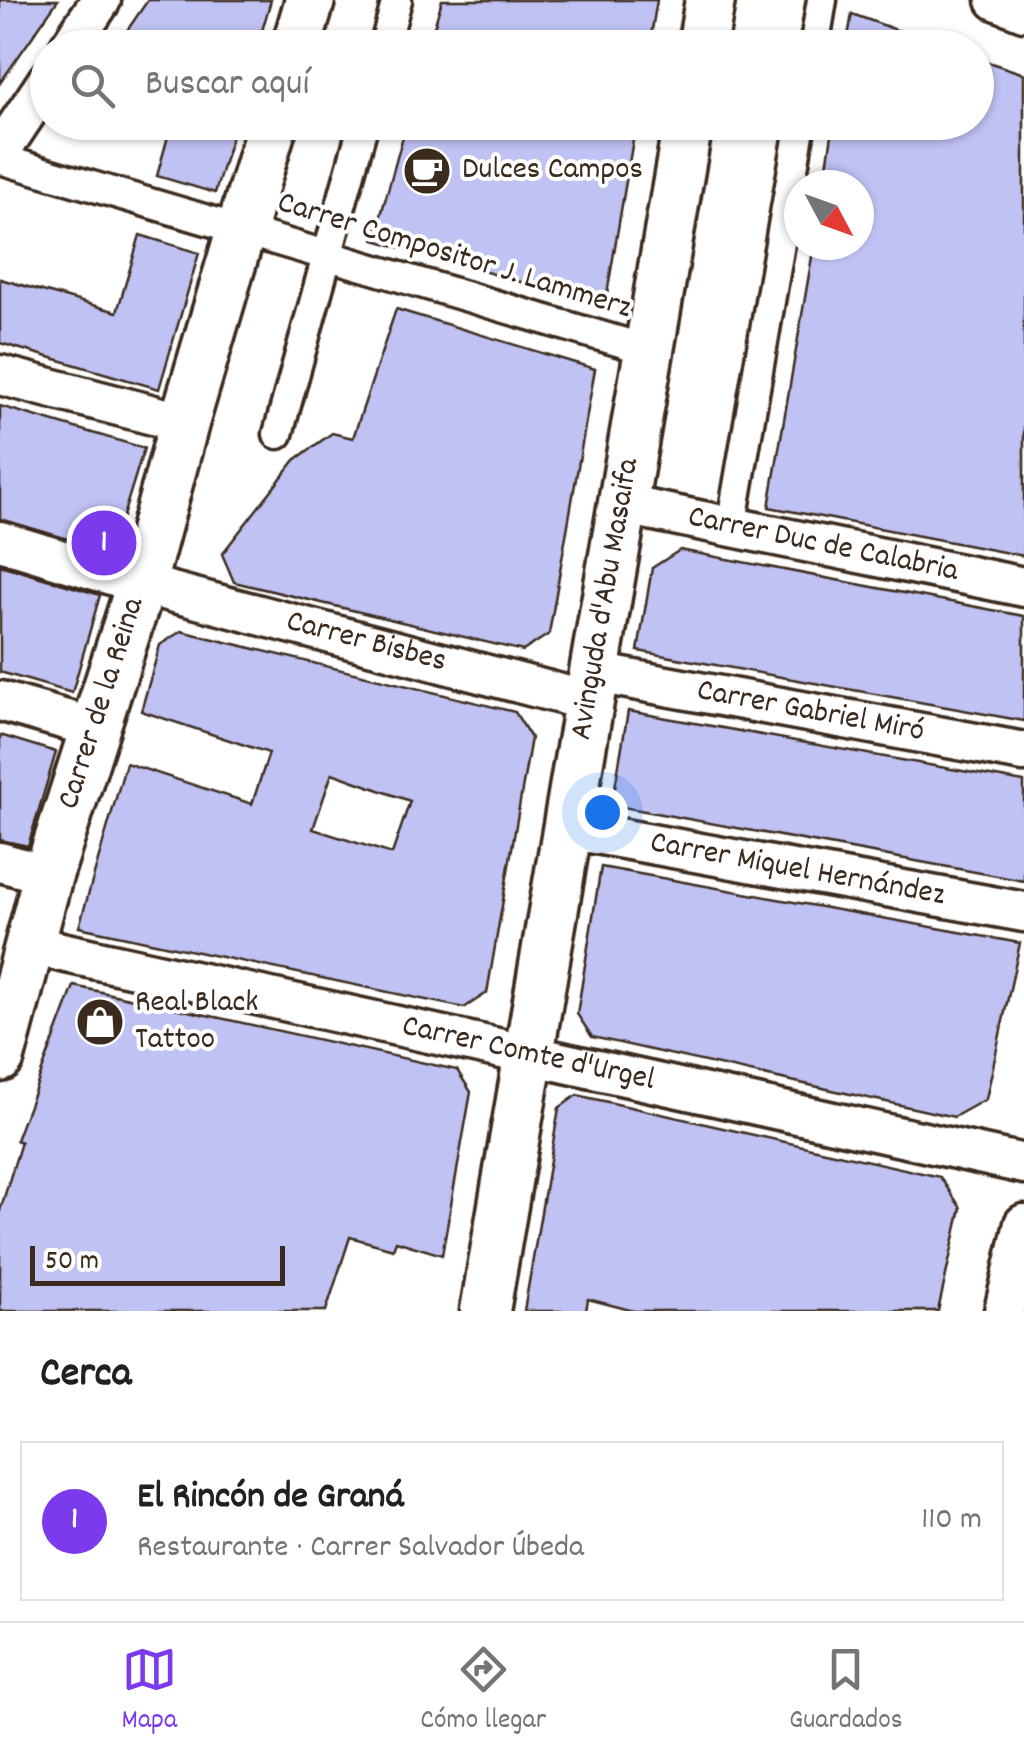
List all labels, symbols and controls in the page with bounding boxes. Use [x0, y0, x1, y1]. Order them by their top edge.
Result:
search box [30, 30, 994, 140]
icon: search [65, 58, 120, 113]
text: Buscar aquí [145, 58, 309, 113]
cafe icon: Dulces Campos [401, 145, 453, 197]
place label: Dulces Campos [462, 148, 643, 194]
north arrow [784, 170, 874, 260]
street label: Carrer Compositor J. Lammerz [271, 181, 637, 333]
street label: Avinguda d'Abu Masaifa [560, 454, 653, 744]
street label: Carrer Duc de Calabria [684, 495, 963, 596]
pin: 1 [72, 506, 136, 580]
street label: Carrer de la Reina [47, 591, 158, 815]
street label: Carrer Bisbes [281, 600, 451, 686]
street label: Carrer Gabriel Miró [693, 669, 928, 756]
your location [577, 787, 628, 838]
street label: Carrer Miquel Hernández [646, 821, 948, 920]
place label: Real Black Tattoo [135, 981, 258, 1064]
shop icon: Real Black Tattoo [74, 996, 126, 1048]
street label: Carrer Comte d'Urgel [397, 1005, 659, 1105]
scale bar [30, 1241, 285, 1286]
text: 50 m [45, 1243, 99, 1283]
text: Cerca [40, 1346, 131, 1406]
text: El Rincón de Graná [137, 1471, 404, 1526]
text: 1 [71, 1498, 78, 1544]
text: 110 m [921, 1498, 982, 1544]
text: Restaurante · Carrer Salvador Úbeda [137, 1526, 584, 1572]
tab: Mapa [122, 1642, 177, 1742]
tab: Cómo llegar [420, 1642, 546, 1742]
tab: Guardados [789, 1642, 902, 1742]

